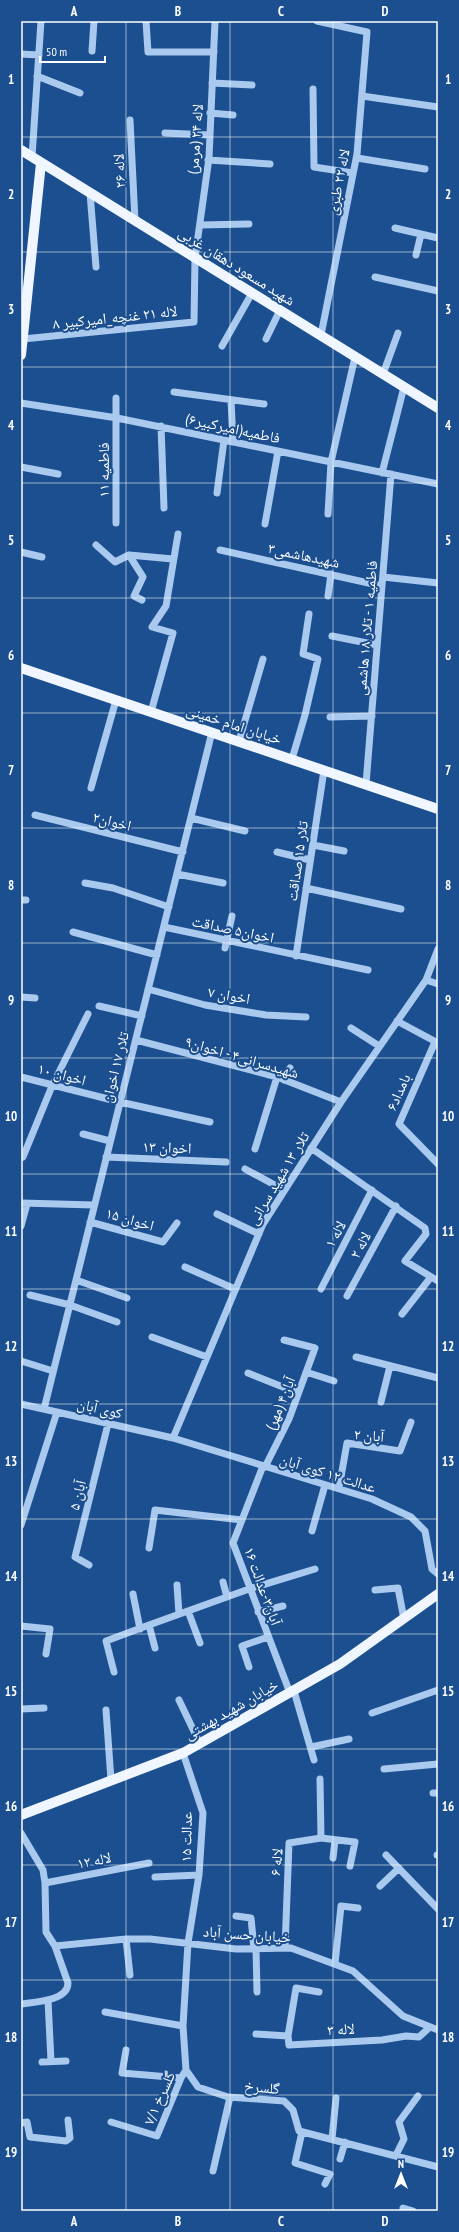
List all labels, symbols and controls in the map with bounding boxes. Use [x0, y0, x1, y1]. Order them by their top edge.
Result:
text: A [70, 3, 78, 20]
text: B [175, 3, 181, 20]
text: C [278, 3, 284, 20]
text: D [382, 3, 389, 20]
scale bar [40, 38, 105, 64]
text: 50 m [46, 44, 67, 59]
text: 1 [8, 71, 14, 88]
text: 1 [445, 71, 451, 88]
street label: لاله ۲۴ (مرمر) [183, 103, 207, 175]
street label: لاله ۲۲ طبری [322, 147, 355, 217]
street label: لاله ۲۶ [109, 153, 129, 189]
text: 2 [8, 186, 14, 203]
text: 2 [445, 186, 451, 203]
street label: شهید مسعود دهقان غربی [175, 222, 299, 311]
text: 3 [8, 301, 14, 318]
street label: لاله ۲۱ غنچه_امیرکبیر ۸ [52, 301, 178, 333]
text: 3 [445, 301, 451, 318]
street label: فاطمیه(امیرکبیر۶) [184, 409, 282, 447]
text: 4 [8, 417, 15, 434]
text: 4 [445, 417, 452, 434]
street label: فاطمیه ۱۱ [94, 442, 113, 498]
text: 5 [8, 532, 14, 549]
text: 5 [445, 532, 451, 549]
street label: شهیدهاشمی۳ [266, 538, 342, 573]
street label: فاطمیه ۱ - تلار ۱۸ هاشمی [351, 560, 382, 696]
text: 6 [8, 647, 14, 664]
text: 6 [445, 647, 451, 664]
street label: خیابان امام خمینی [184, 700, 285, 749]
text: 7 [8, 762, 14, 779]
text: 7 [445, 762, 451, 779]
street label: اخوان۲ [90, 807, 133, 836]
street label: تلار ۱۵ صداقت [282, 819, 312, 902]
text: 8 [8, 877, 14, 894]
text: 8 [445, 877, 451, 894]
street label: اخوان۵ صداقت [190, 911, 276, 948]
street label: اخوان ۷ [206, 982, 252, 1009]
text: 9 [8, 992, 14, 1009]
text: 9 [445, 992, 451, 1009]
street label: تلار ۱۷ اخوان [97, 1029, 134, 1105]
street label: شهیدسرانی۴ - اخوان۹ [183, 1032, 301, 1083]
street label: اخوان ۱۰ [36, 1058, 88, 1091]
street label: بامداد۶ [382, 1071, 414, 1113]
text: 10 [5, 1108, 17, 1125]
text: 10 [442, 1108, 454, 1125]
street label: تلار ۱۳ شهید سرانی [243, 1128, 314, 1228]
street label: اخوان ۱۳ [142, 1137, 192, 1158]
street label: اخوان ۱۵ [103, 1203, 156, 1236]
street label: لاله ۱ [320, 1217, 350, 1251]
text: 11 [5, 1223, 17, 1240]
text: 11 [442, 1223, 454, 1240]
street label: لاله ۲ [345, 1228, 375, 1262]
text: 12 [5, 1338, 17, 1355]
text: 12 [442, 1338, 454, 1355]
street label: آبان۴ (مهر) [261, 1372, 301, 1433]
street label: کوی آبان [75, 1394, 125, 1423]
street label: آبان ۲ [353, 1424, 386, 1447]
street label: عدالت ۱۲ کوی آبان [277, 1449, 379, 1498]
text: 13 [5, 1453, 17, 1470]
text: 13 [442, 1453, 454, 1470]
street label: آبان ۵ [64, 1477, 91, 1512]
street label: آبان۳-عدالت ۱۶ [239, 1544, 286, 1629]
text: 14 [5, 1568, 18, 1585]
text: 14 [442, 1568, 455, 1585]
street label: خیابان شهید بهشتی [181, 1674, 282, 1744]
text: 15 [5, 1683, 17, 1700]
text: 15 [442, 1683, 454, 1700]
text: 16 [5, 1798, 17, 1815]
text: 16 [442, 1798, 454, 1815]
street label: عدالت ۱۵ [176, 1811, 196, 1862]
street label: لاله ۱۲ [75, 1847, 113, 1873]
street label: لاله ۶ [265, 1847, 287, 1877]
text: 17 [5, 1914, 17, 1931]
text: 17 [442, 1914, 454, 1931]
street label: خیابان حسن آباد [202, 1921, 292, 1948]
street label: لاله ۳ [327, 2019, 355, 2039]
text: 18 [5, 2029, 17, 2046]
text: 18 [442, 2029, 454, 2046]
street label: گلسرخ ۷/۱ [139, 2068, 180, 2128]
street label: گلسرخ [243, 2076, 281, 2099]
text: 19 [5, 2144, 17, 2161]
text: 19 [442, 2144, 454, 2161]
north arrow [381, 2154, 421, 2194]
text: N [398, 2157, 404, 2171]
text: A [70, 2213, 78, 2230]
text: B [175, 2213, 181, 2230]
text: C [278, 2213, 284, 2230]
text: D [382, 2213, 389, 2230]

